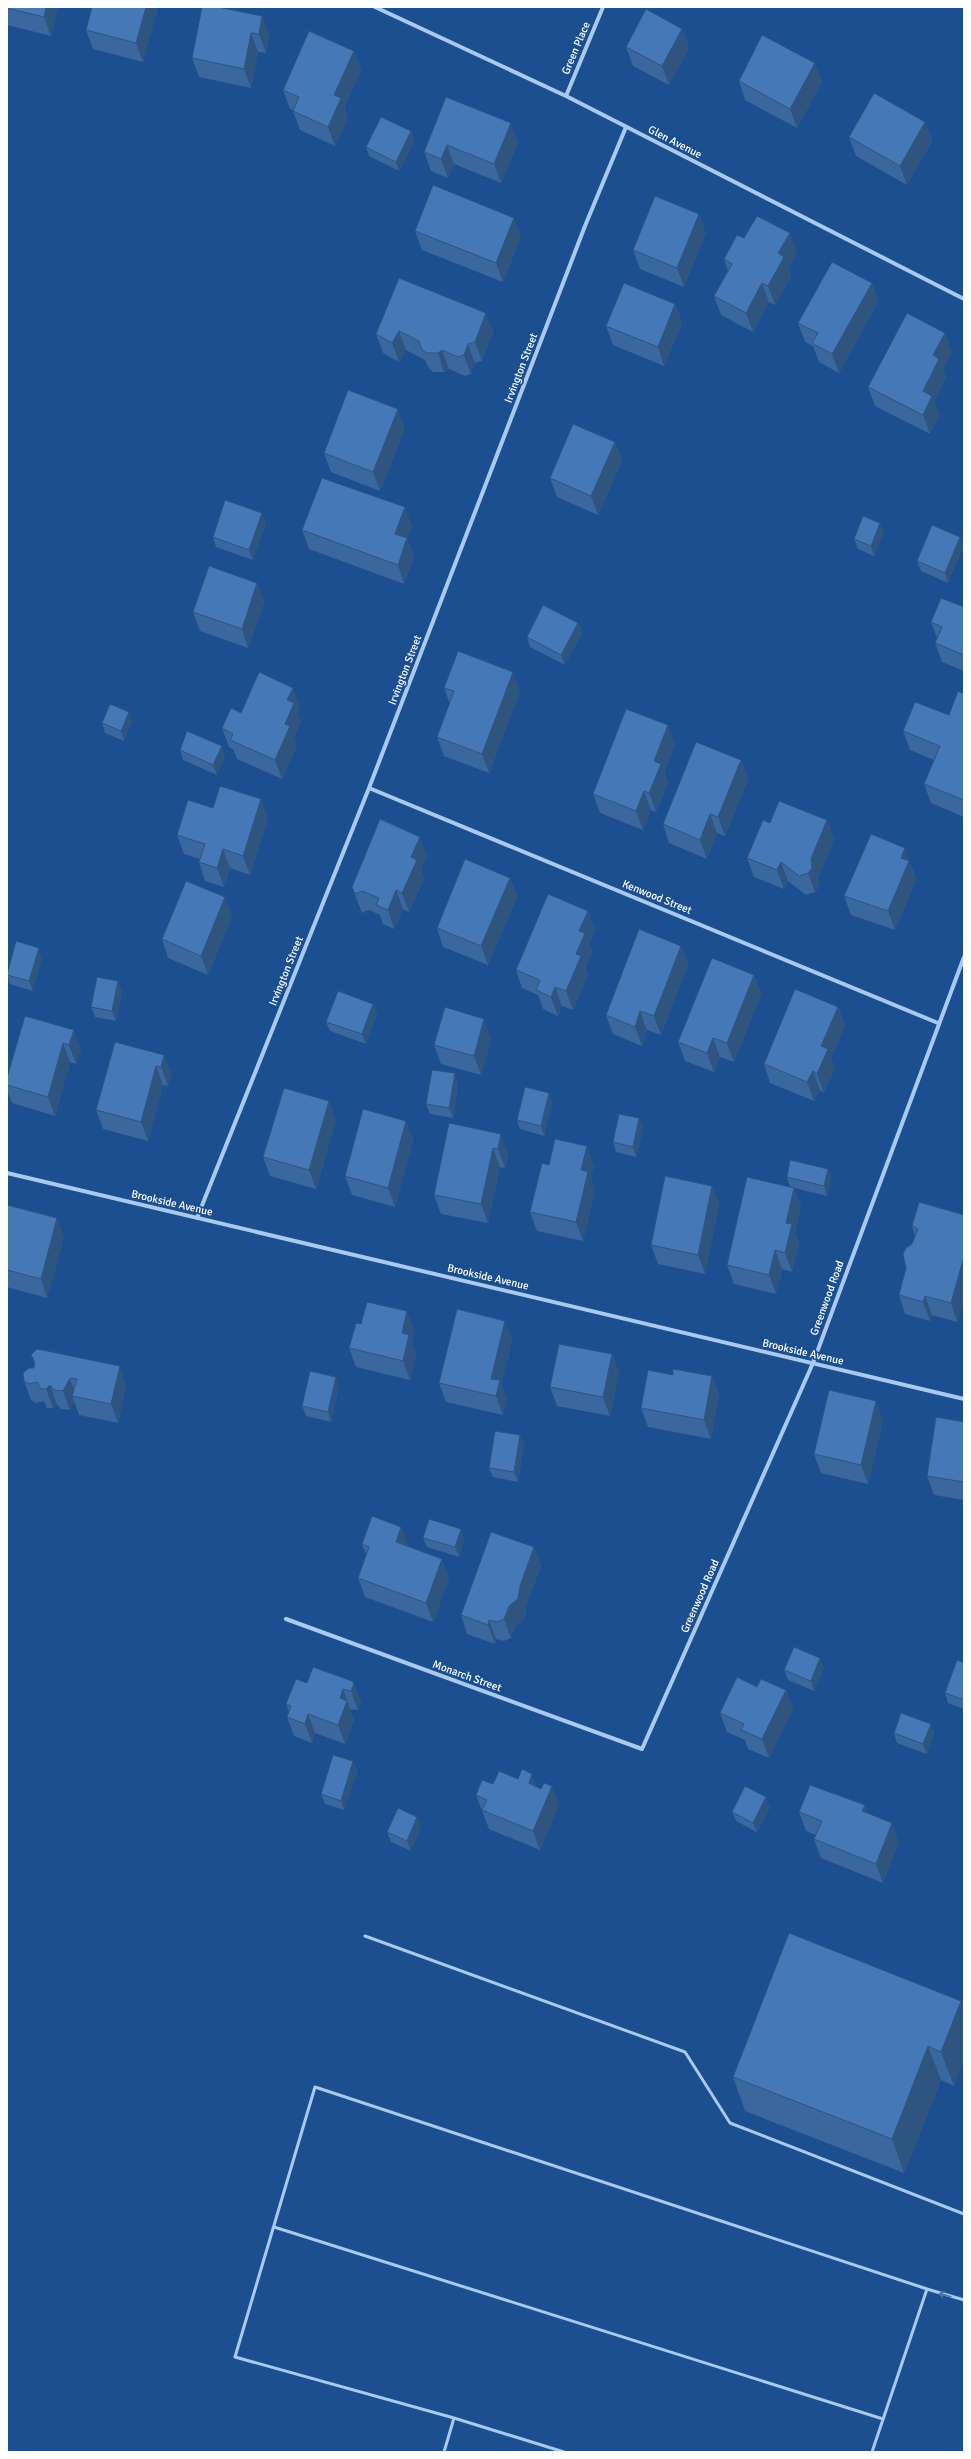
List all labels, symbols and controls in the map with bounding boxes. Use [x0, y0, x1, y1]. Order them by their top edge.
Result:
street label: Green Place [559, 20, 593, 76]
street label: Glen Avenue [646, 123, 704, 161]
street label: Irvington Street [502, 331, 540, 405]
street label: Irvington Street [386, 633, 424, 707]
street label: Kenwood Street [620, 877, 694, 917]
street label: Irvington Street [266, 934, 306, 1008]
street label: Brookside Avenue [130, 1187, 214, 1219]
street label: Greenwood Road [807, 1259, 847, 1337]
street label: Brookside Avenue [446, 1261, 530, 1293]
street label: Brookside Avenue [761, 1336, 845, 1368]
street label: Greenwood Road [678, 1557, 722, 1635]
street label: Monarch Street [431, 1658, 503, 1695]
one-way arrow [939, 2291, 952, 2298]

